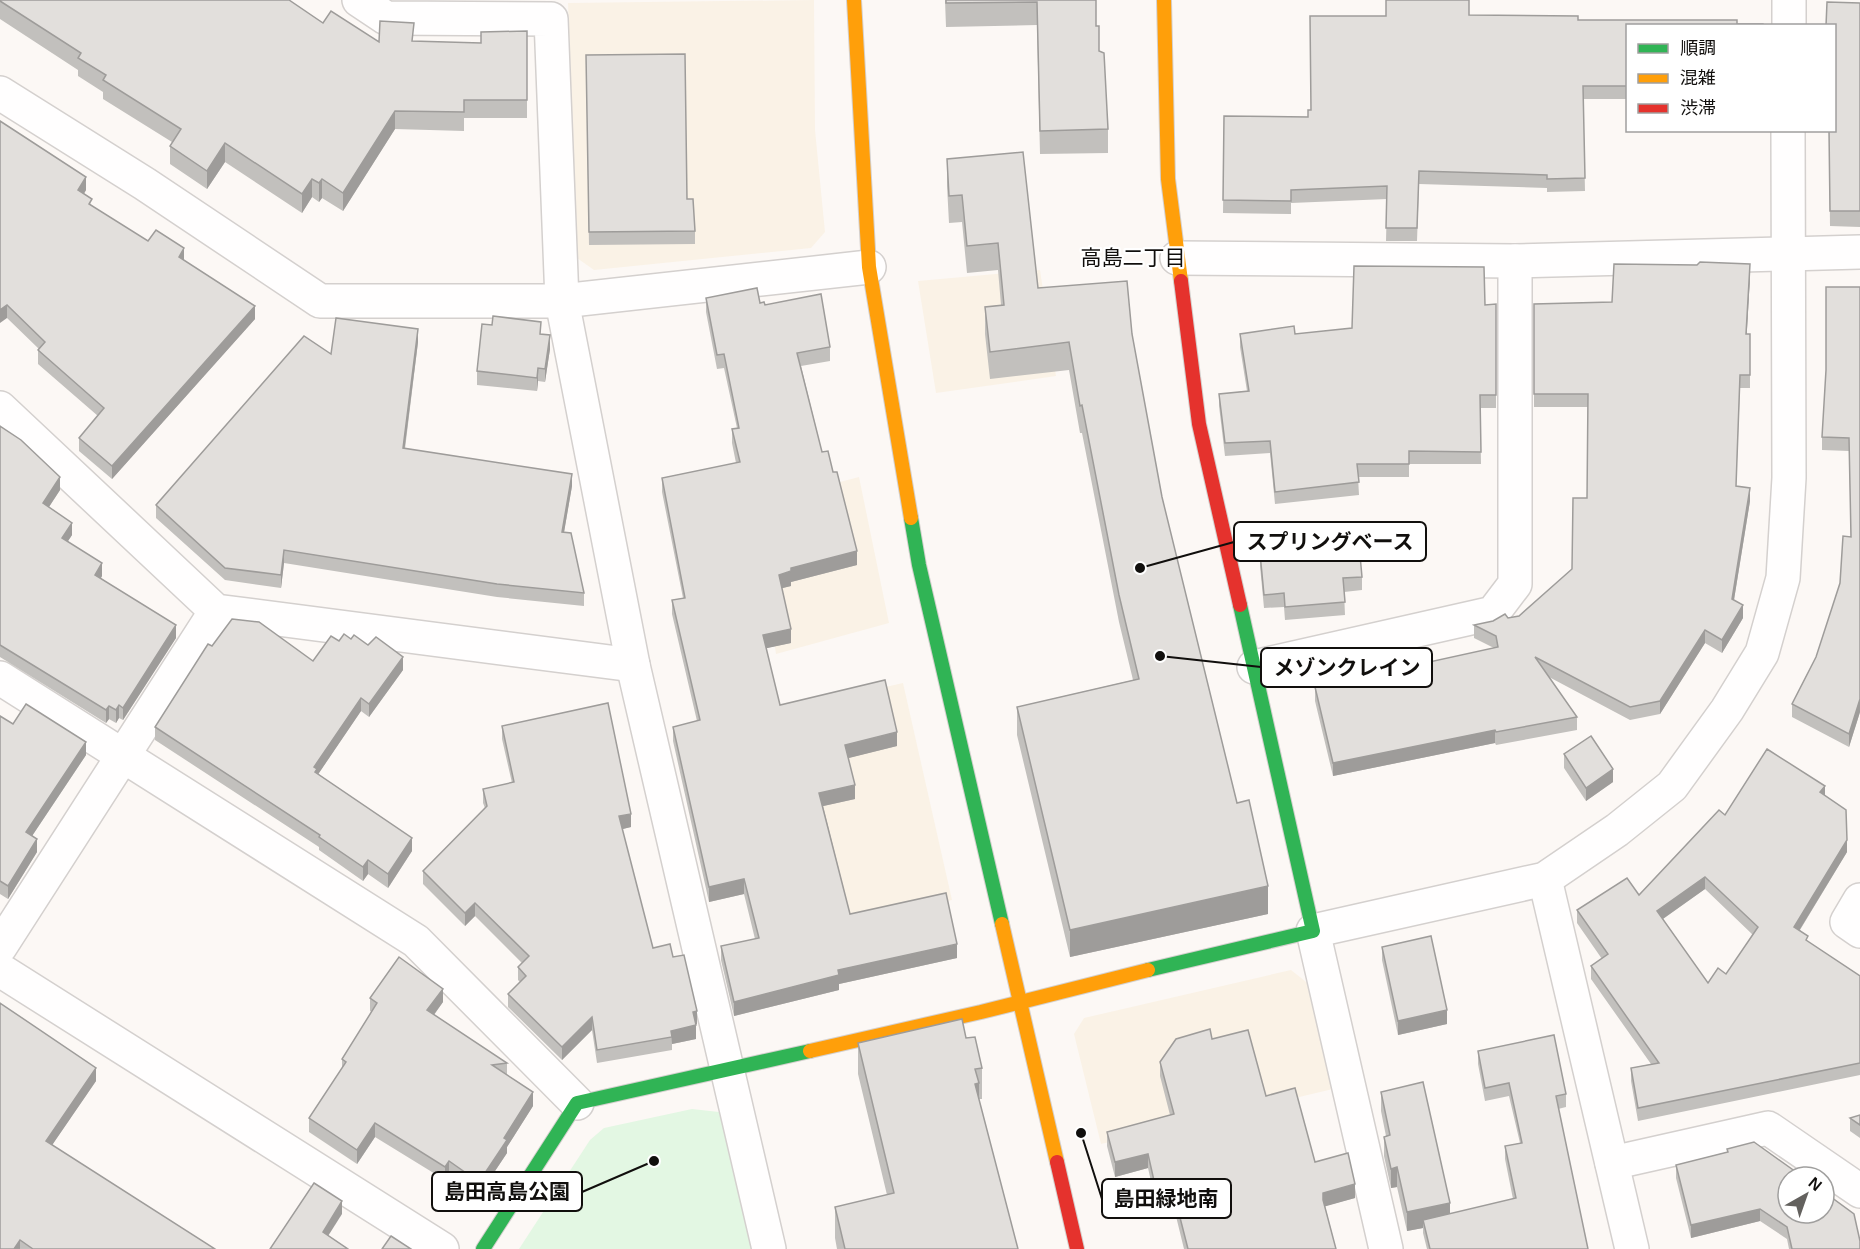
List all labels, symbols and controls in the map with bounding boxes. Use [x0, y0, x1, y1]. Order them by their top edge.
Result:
legend [1626, 24, 1836, 132]
text: 順調 [1680, 38, 1716, 58]
text: 混雑 [1680, 68, 1716, 88]
text: 渋滞 [1680, 98, 1716, 118]
district label: 高島二丁目 [1081, 246, 1186, 269]
callout: スプリングベース [1234, 522, 1426, 561]
text: スプリングベース [1247, 530, 1413, 553]
callout: メゾンクレイン [1261, 648, 1432, 687]
text: メゾンクレイン [1274, 656, 1421, 679]
north arrow [1776, 1165, 1836, 1225]
callout: 島田高島公園 [432, 1172, 582, 1211]
text: N [1805, 1174, 1825, 1194]
callout: 島田緑地南 [1102, 1179, 1231, 1218]
text: 島田高島公園 [444, 1180, 570, 1203]
text: 島田緑地南 [1114, 1187, 1219, 1210]

